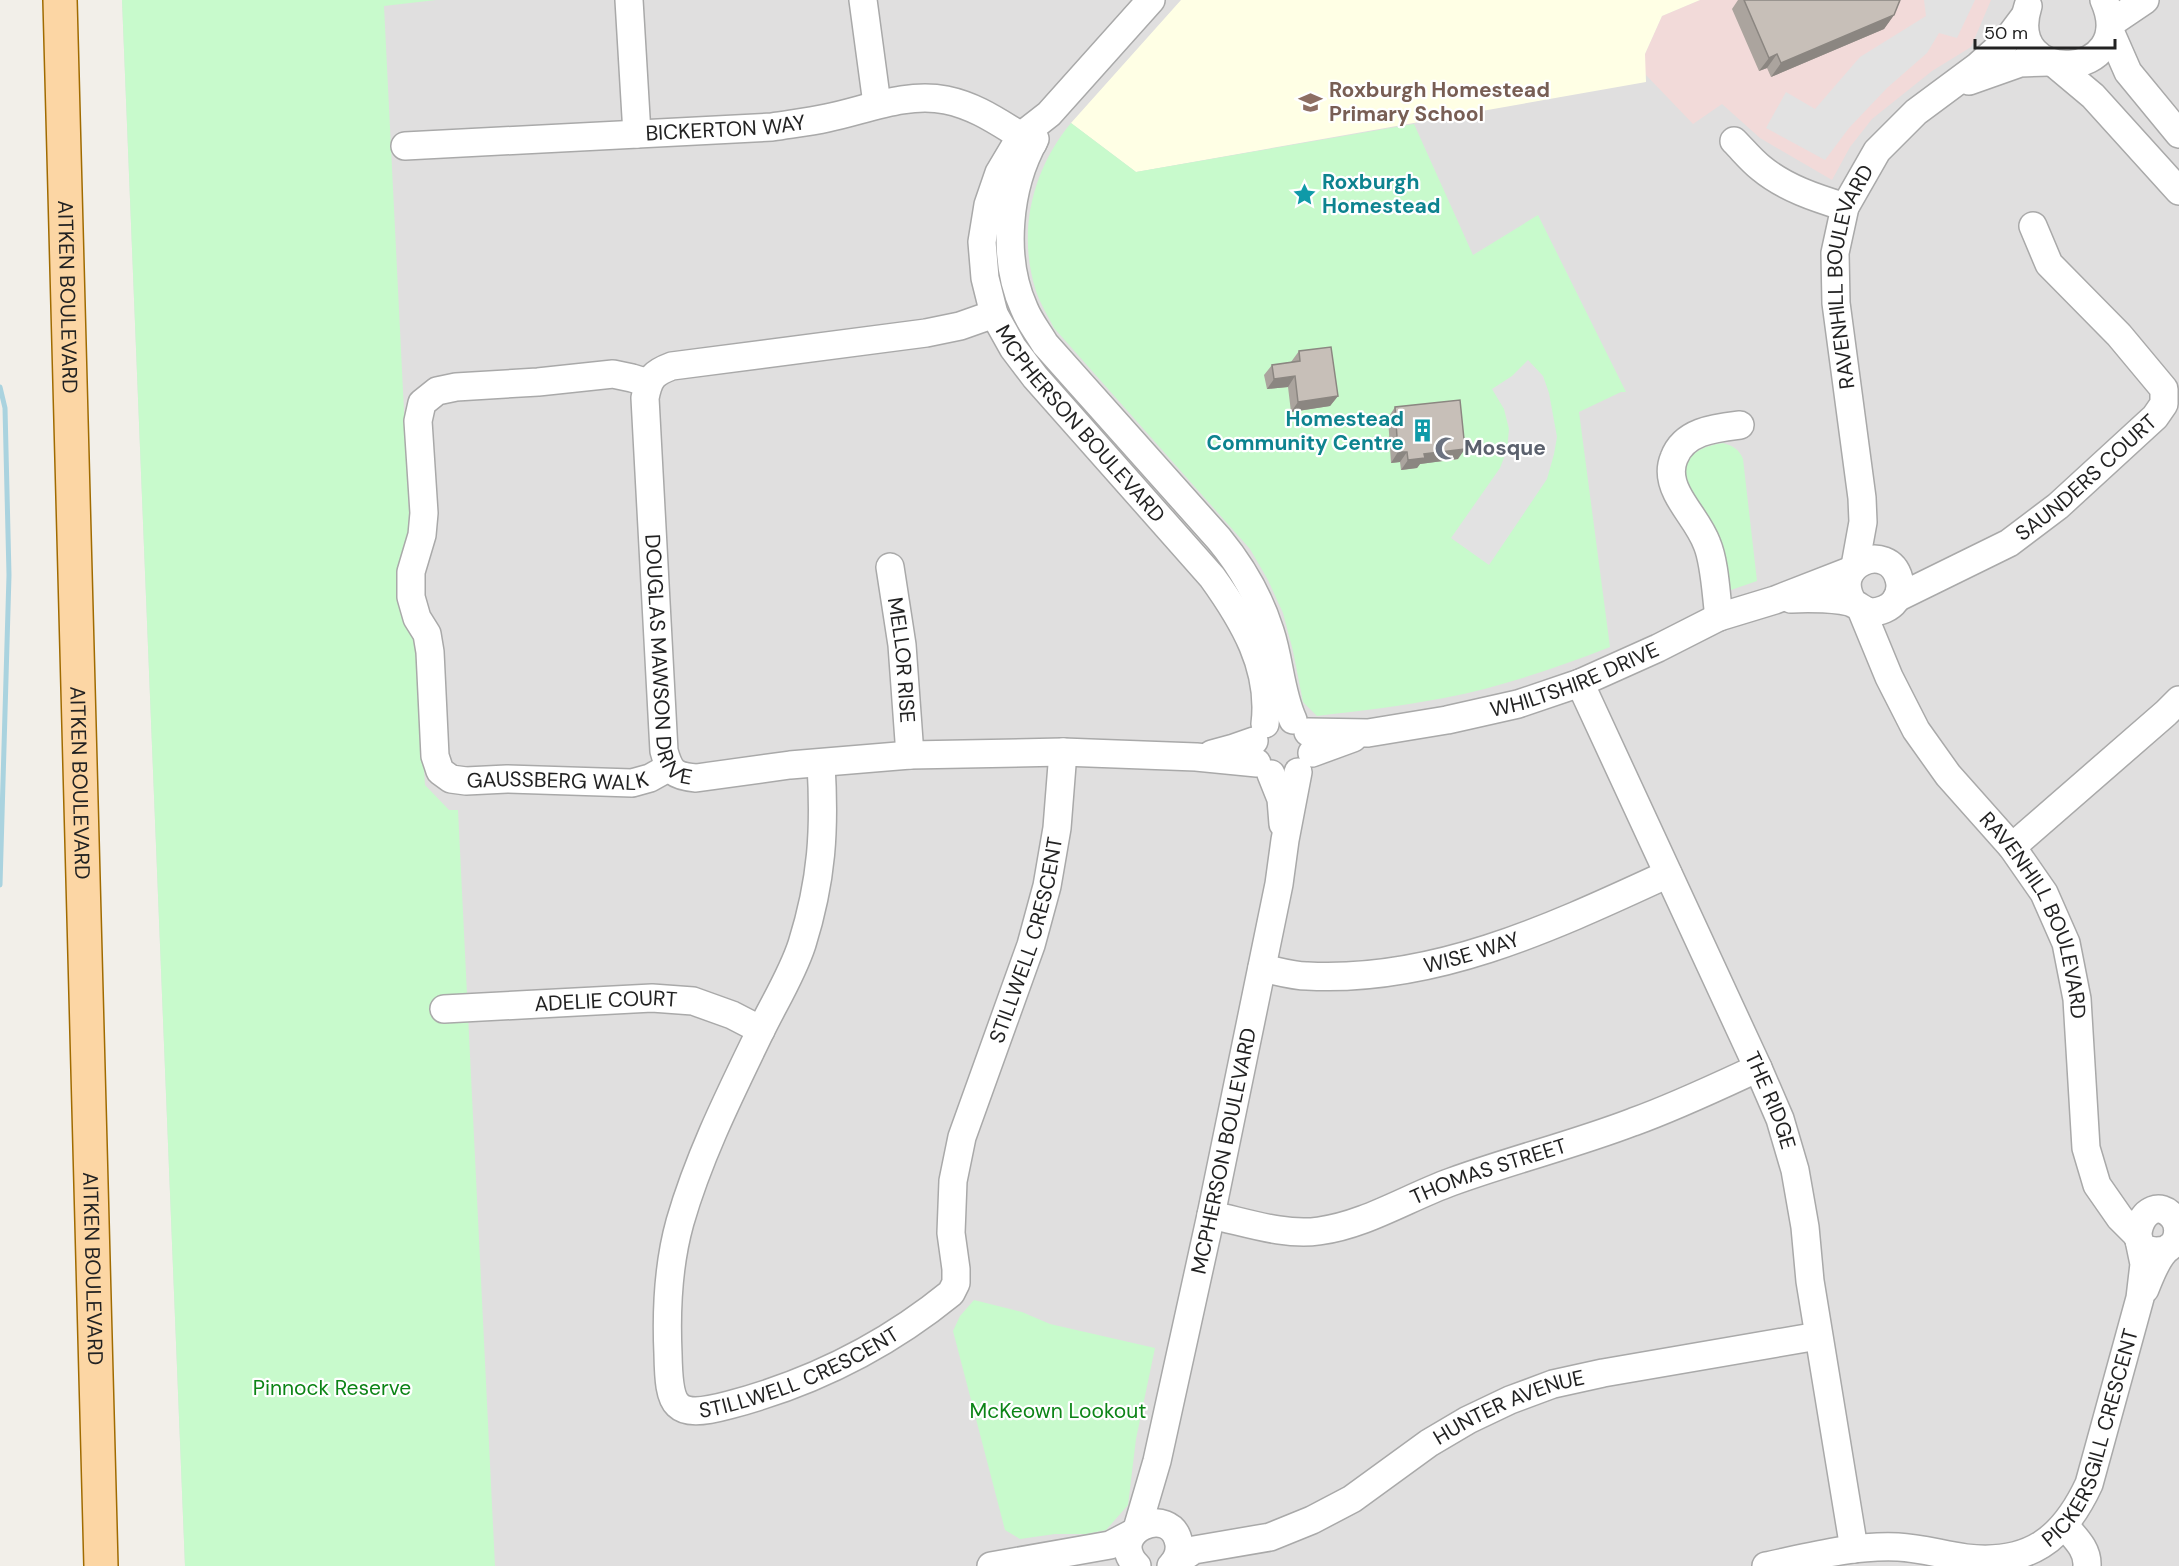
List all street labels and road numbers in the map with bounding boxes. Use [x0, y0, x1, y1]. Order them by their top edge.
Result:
street label: BICKERTON WAY [645, 108, 807, 148]
street label: RAVENHILL BOULEVARD [1821, 160, 1880, 391]
street label: AITKEN BOULEVARD [51, 200, 84, 394]
street label: MCPHERSON BOULEVARD [989, 320, 1171, 528]
street label: SAUNDERS COURT [2010, 408, 2163, 547]
street label: DOUGLAS MAWSON DRIVE [638, 533, 695, 792]
street label: MELLOR RISE [881, 595, 922, 724]
street label: WHILTSHIRE DRIVE [1487, 635, 1663, 724]
street label: AITKEN BOULEVARD [63, 686, 96, 880]
street label: GAUSSBERG WALK [466, 765, 652, 797]
street label: RAVENHILL BOULEVARD [1973, 806, 2092, 1020]
street label: STILLWELL CRESCENT [983, 835, 1069, 1047]
street label: WISE WAY [1421, 925, 1523, 980]
street label: ADELIE COURT [534, 984, 678, 1018]
street label: MCPHERSON BOULEVARD [1184, 1025, 1263, 1277]
street label: THE RIDGE [1738, 1047, 1802, 1153]
street label: THOMAS STREET [1406, 1132, 1570, 1211]
street label: AITKEN BOULEVARD [76, 1171, 109, 1366]
street label: STILLWELL CRESCENT [697, 1320, 904, 1425]
street label: PICKERSGILL CRESCENT [2036, 1325, 2145, 1553]
street label: HUNTER AVENUE [1428, 1363, 1587, 1451]

